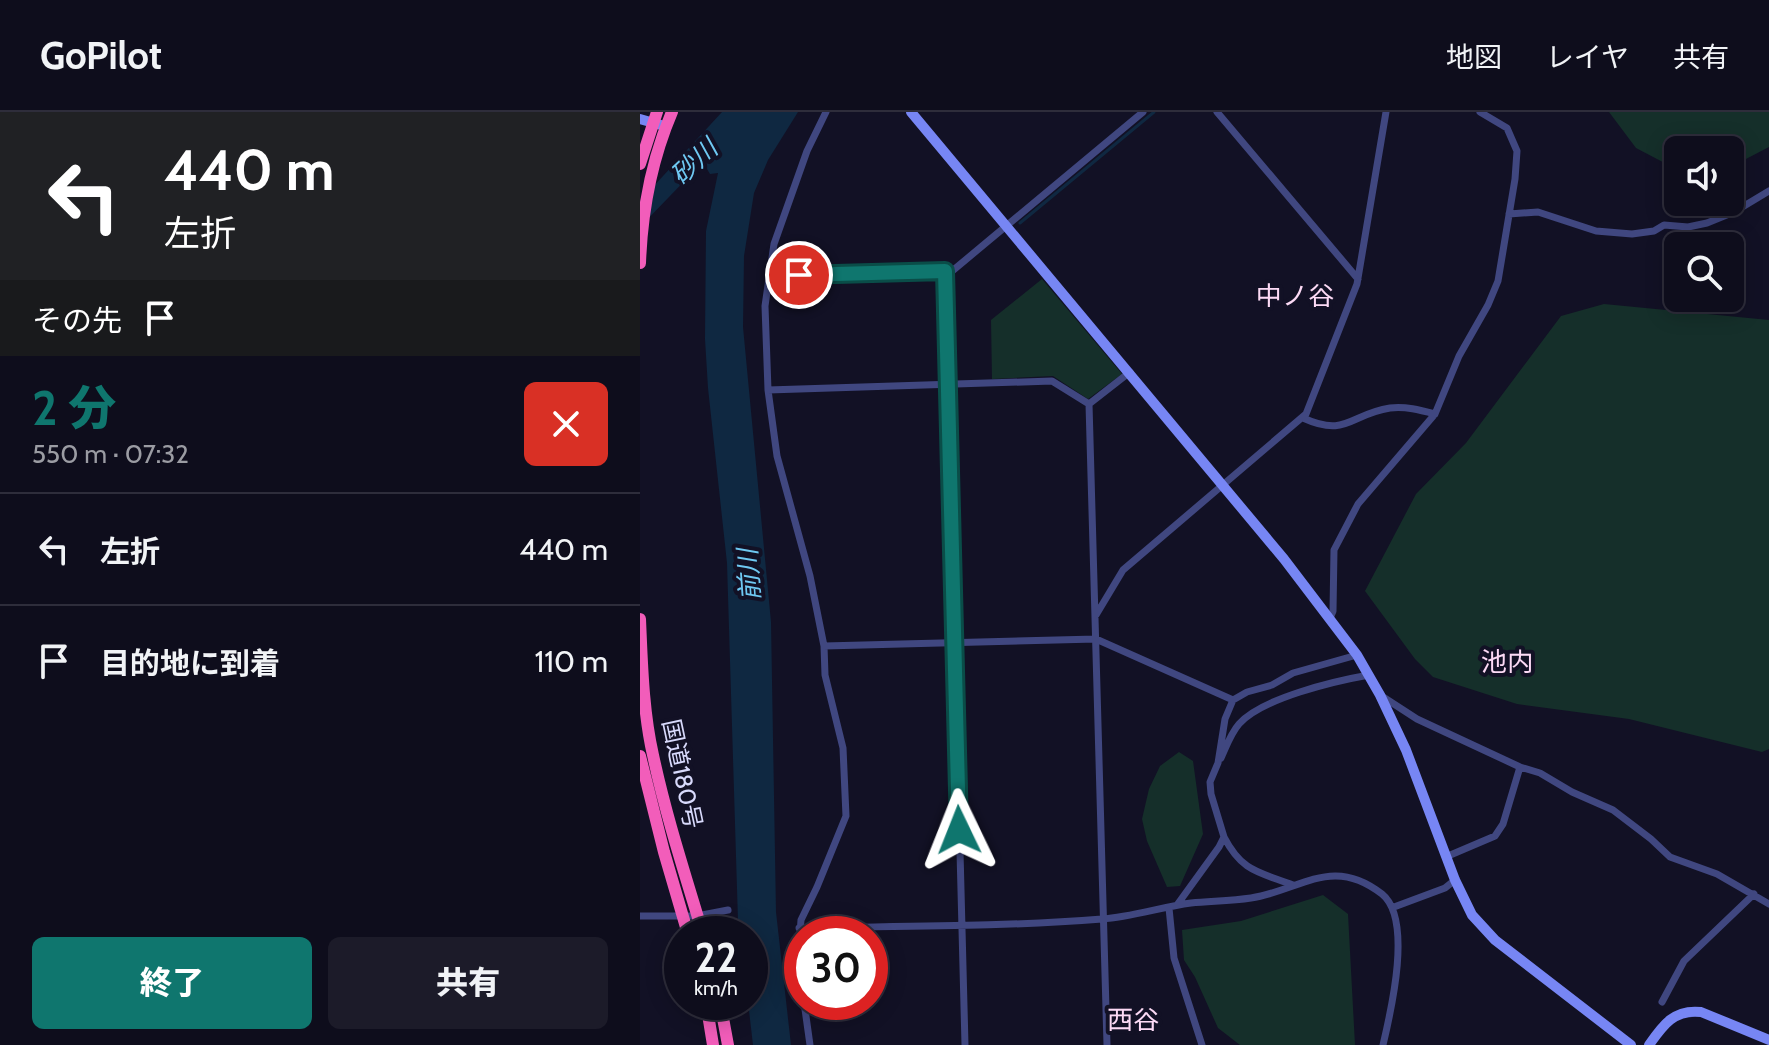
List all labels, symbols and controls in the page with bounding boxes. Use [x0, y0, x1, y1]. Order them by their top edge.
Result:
text: GoPilot [40, 32, 162, 79]
text: 地図 [1446, 40, 1502, 74]
text: レイヤ [1546, 40, 1629, 74]
text: 共有 [1673, 40, 1729, 74]
water label: 砂川 [664, 131, 726, 191]
text: 440 m [164, 136, 334, 204]
map controls [1664, 136, 1744, 312]
button: sound [1664, 136, 1744, 216]
icon: left [32, 144, 136, 248]
text: 左折 [164, 211, 236, 255]
button: search [1664, 232, 1744, 312]
pin [765, 241, 833, 309]
icon: arrive [777, 253, 821, 297]
district label: 中ノ谷 [1256, 280, 1334, 312]
icon: arrive [138, 296, 182, 340]
text: その先 [32, 302, 122, 339]
text: 2 分 [32, 379, 116, 437]
button: close [524, 382, 608, 466]
text: 550 m · 07:32 [32, 438, 189, 470]
icon: left [32, 527, 76, 571]
text: 440 m [519, 531, 608, 568]
text: 左折 [100, 533, 160, 570]
water label: 前川 [731, 545, 767, 602]
icon: arrive [32, 639, 76, 683]
text: 110 m [534, 643, 608, 680]
text: 目的地に到着 [100, 645, 280, 682]
district label: 池内 [1481, 646, 1533, 678]
street label: 国道180号 [657, 717, 708, 831]
position arrow [917, 788, 1001, 872]
speed limit sign: 30 [784, 916, 888, 1020]
text: 22 [695, 933, 737, 982]
button: 終了 [32, 937, 312, 1029]
button: 共有 [328, 937, 608, 1029]
text: km/h [694, 976, 738, 1000]
district label: 西谷 [1107, 1004, 1159, 1036]

